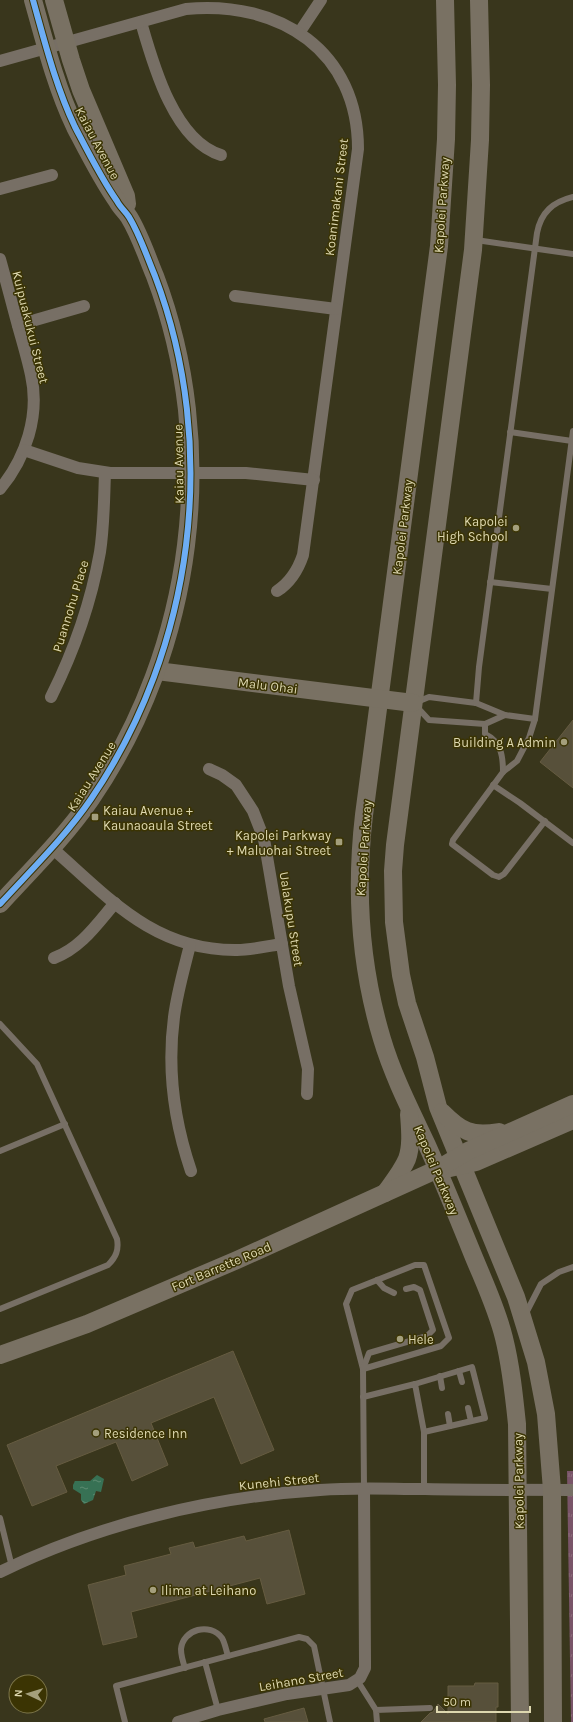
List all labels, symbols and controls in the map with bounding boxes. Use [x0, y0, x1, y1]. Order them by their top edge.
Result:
street label: Kaiau Avenue [72, 104, 123, 182]
street label: Koanimakani Street [322, 137, 351, 257]
street label: Kapolei Parkway [431, 157, 452, 253]
street label: Kuipuakukui Street [9, 269, 52, 385]
street label: Kaiau Avenue [170, 424, 187, 504]
street label: Kapolei Parkway [389, 478, 416, 576]
place label: Kapolei High School [437, 514, 508, 544]
marker: Kapolei High School [511, 523, 521, 533]
street label: Puannohu Place [49, 558, 92, 654]
street label: Malu Ohai [237, 674, 299, 697]
place label: Building A Admin [453, 735, 556, 750]
marker: Building A Admin [559, 737, 569, 747]
street label: Kaiau Avenue [64, 738, 119, 814]
street label: Kapolei Parkway [353, 800, 374, 896]
place label: Kaiau Avenue + Kaunaoaula Street [103, 803, 213, 833]
marker: Kaiau Avenue + Kaunaoaula Street [90, 812, 100, 822]
place label: Kapolei Parkway + Maluohai Street [227, 828, 331, 858]
marker: Kapolei Parkway + Maluohai Street [334, 837, 344, 847]
street label: Ualakupu Street [277, 871, 306, 968]
street label: Kapolei Parkway [411, 1123, 462, 1217]
street label: Fort Barrette Road [169, 1239, 273, 1294]
place label: Hele [408, 1332, 434, 1347]
marker: Hele [395, 1334, 405, 1344]
place label: Residence Inn [104, 1426, 187, 1441]
marker: Residence Inn [91, 1428, 101, 1438]
street label: Kapolei Parkway [510, 1433, 527, 1529]
street label: Kunehi Street [238, 1470, 320, 1493]
place label: Ilima at Leihano [161, 1583, 256, 1598]
marker: Ilima at Leihano [148, 1585, 158, 1595]
street label: Leihano Street [258, 1665, 345, 1694]
north arrow [8, 1674, 48, 1714]
scale bar [437, 1688, 530, 1714]
text: N [12, 1689, 25, 1698]
text: 50 m [443, 1695, 471, 1709]

